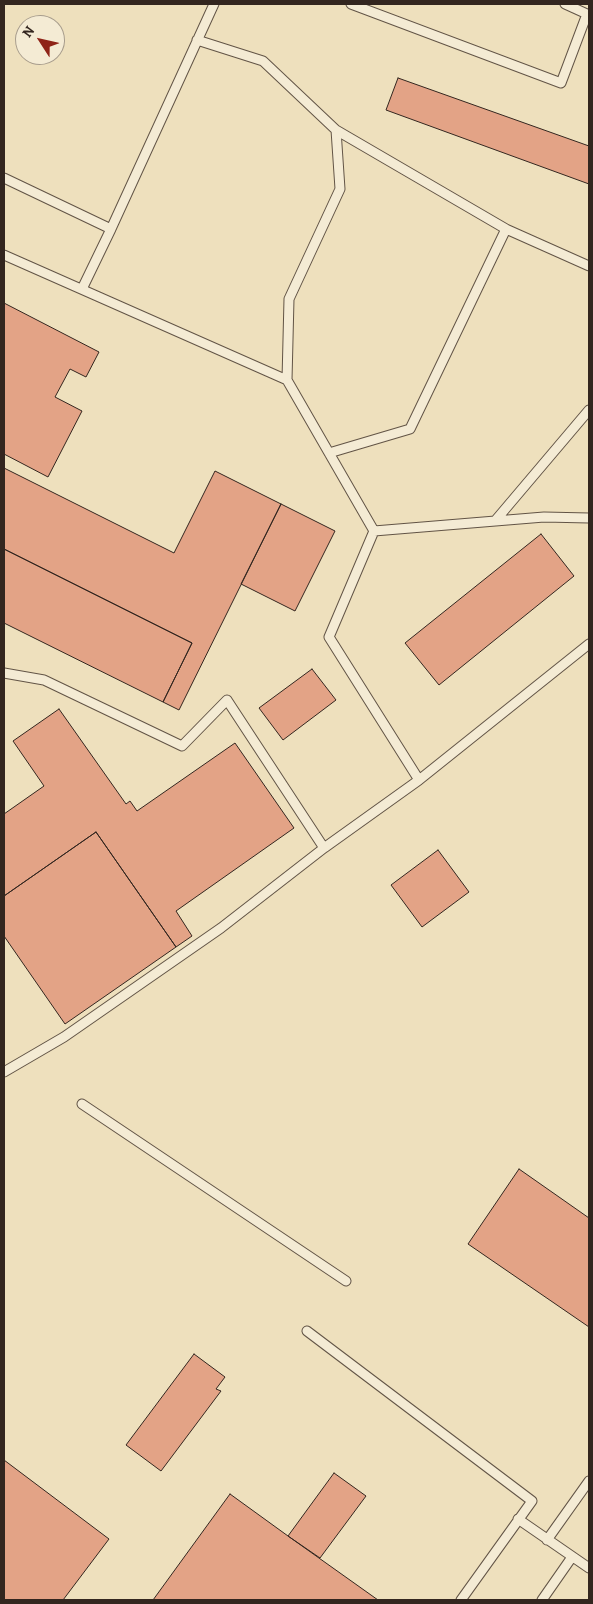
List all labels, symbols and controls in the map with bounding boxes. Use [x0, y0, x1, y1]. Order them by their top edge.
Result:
north arrow [15, 15, 65, 65]
text: N [17, 22, 39, 41]

